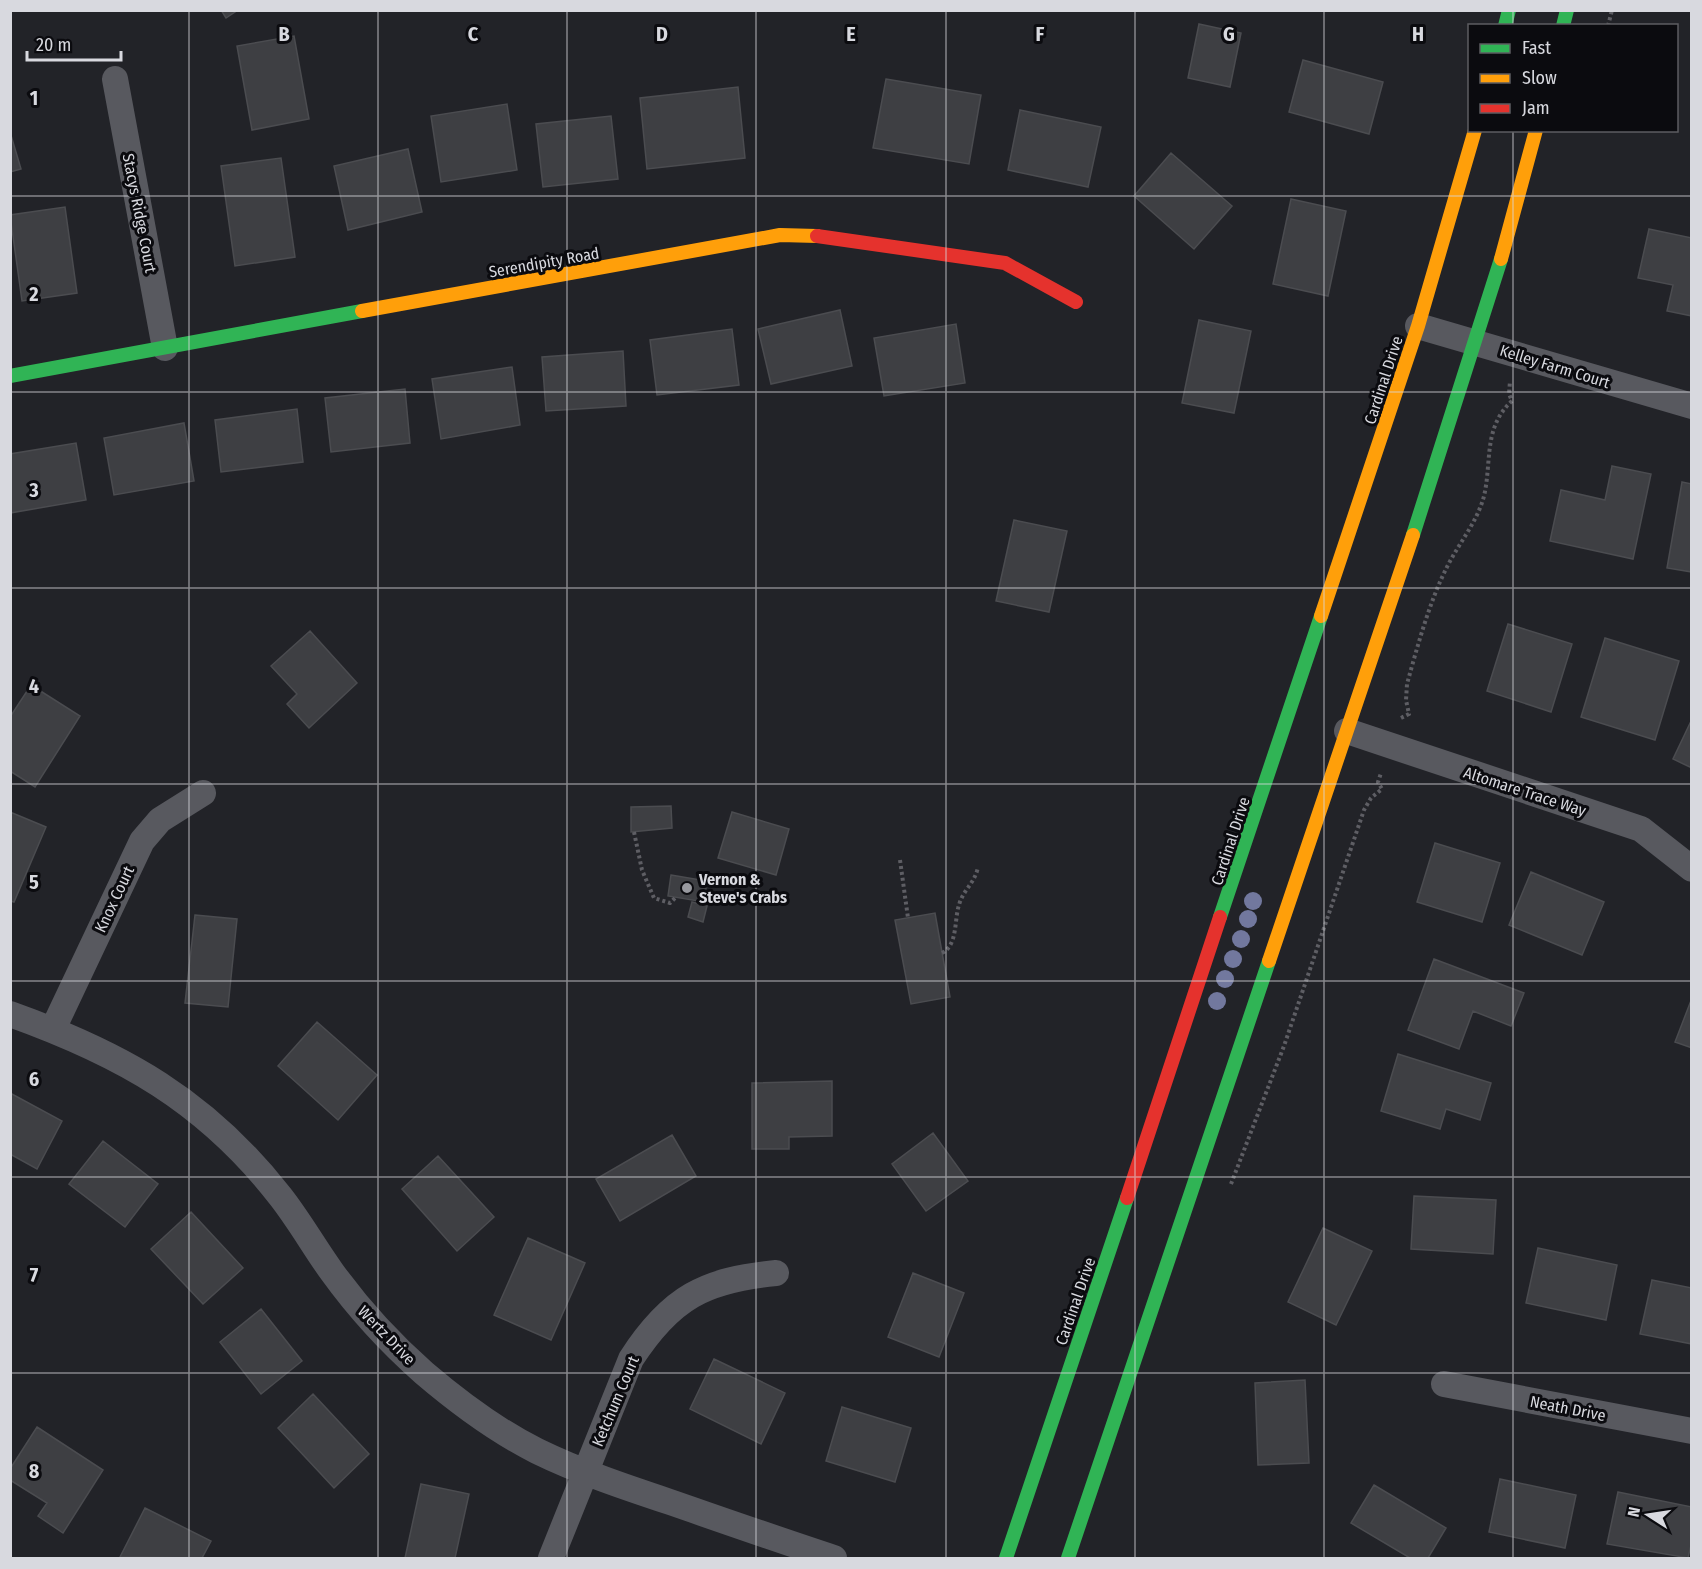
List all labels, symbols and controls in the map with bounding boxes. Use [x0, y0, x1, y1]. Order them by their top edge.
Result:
text: B [278, 22, 290, 46]
text: C [468, 22, 479, 46]
text: D [656, 22, 668, 46]
text: E [846, 22, 856, 46]
text: F [1036, 22, 1045, 46]
text: G [1223, 22, 1235, 46]
text: H [1412, 22, 1424, 46]
scale bar [27, 24, 122, 62]
legend [1468, 24, 1678, 132]
text: 20 m [36, 34, 71, 56]
text: Fast [1522, 37, 1551, 59]
text: Slow [1522, 67, 1557, 89]
text: 1 [30, 86, 38, 110]
text: Jam [1522, 97, 1550, 119]
street label: Stacys Ridge Court [119, 152, 161, 275]
street label: Serendipity Road [487, 243, 601, 282]
text: 2 [28, 282, 39, 306]
street label: Cardinal Drive [1360, 334, 1407, 427]
street label: Kelley Farm Court [1497, 341, 1613, 392]
text: 3 [28, 478, 39, 502]
text: 4 [29, 674, 39, 698]
street label: Altomare Trace Way [1461, 763, 1589, 820]
street label: Cardinal Drive [1207, 795, 1254, 888]
street label: Knox Court [91, 862, 138, 936]
text: 5 [29, 870, 39, 894]
place label: Vernon & Steve's Crabs [698, 870, 787, 907]
marker: Vernon & Steve's Crabs [680, 881, 694, 895]
text: 6 [29, 1067, 39, 1091]
street label: Cardinal Drive [1052, 1255, 1099, 1348]
text: 7 [30, 1263, 39, 1287]
street label: Wertz Drive [354, 1302, 419, 1369]
street label: Ketchum Court [588, 1352, 643, 1449]
street label: Neath Drive [1528, 1392, 1607, 1425]
text: 8 [29, 1459, 40, 1483]
north arrow [1618, 1485, 1678, 1545]
text: N [1624, 1505, 1644, 1519]

